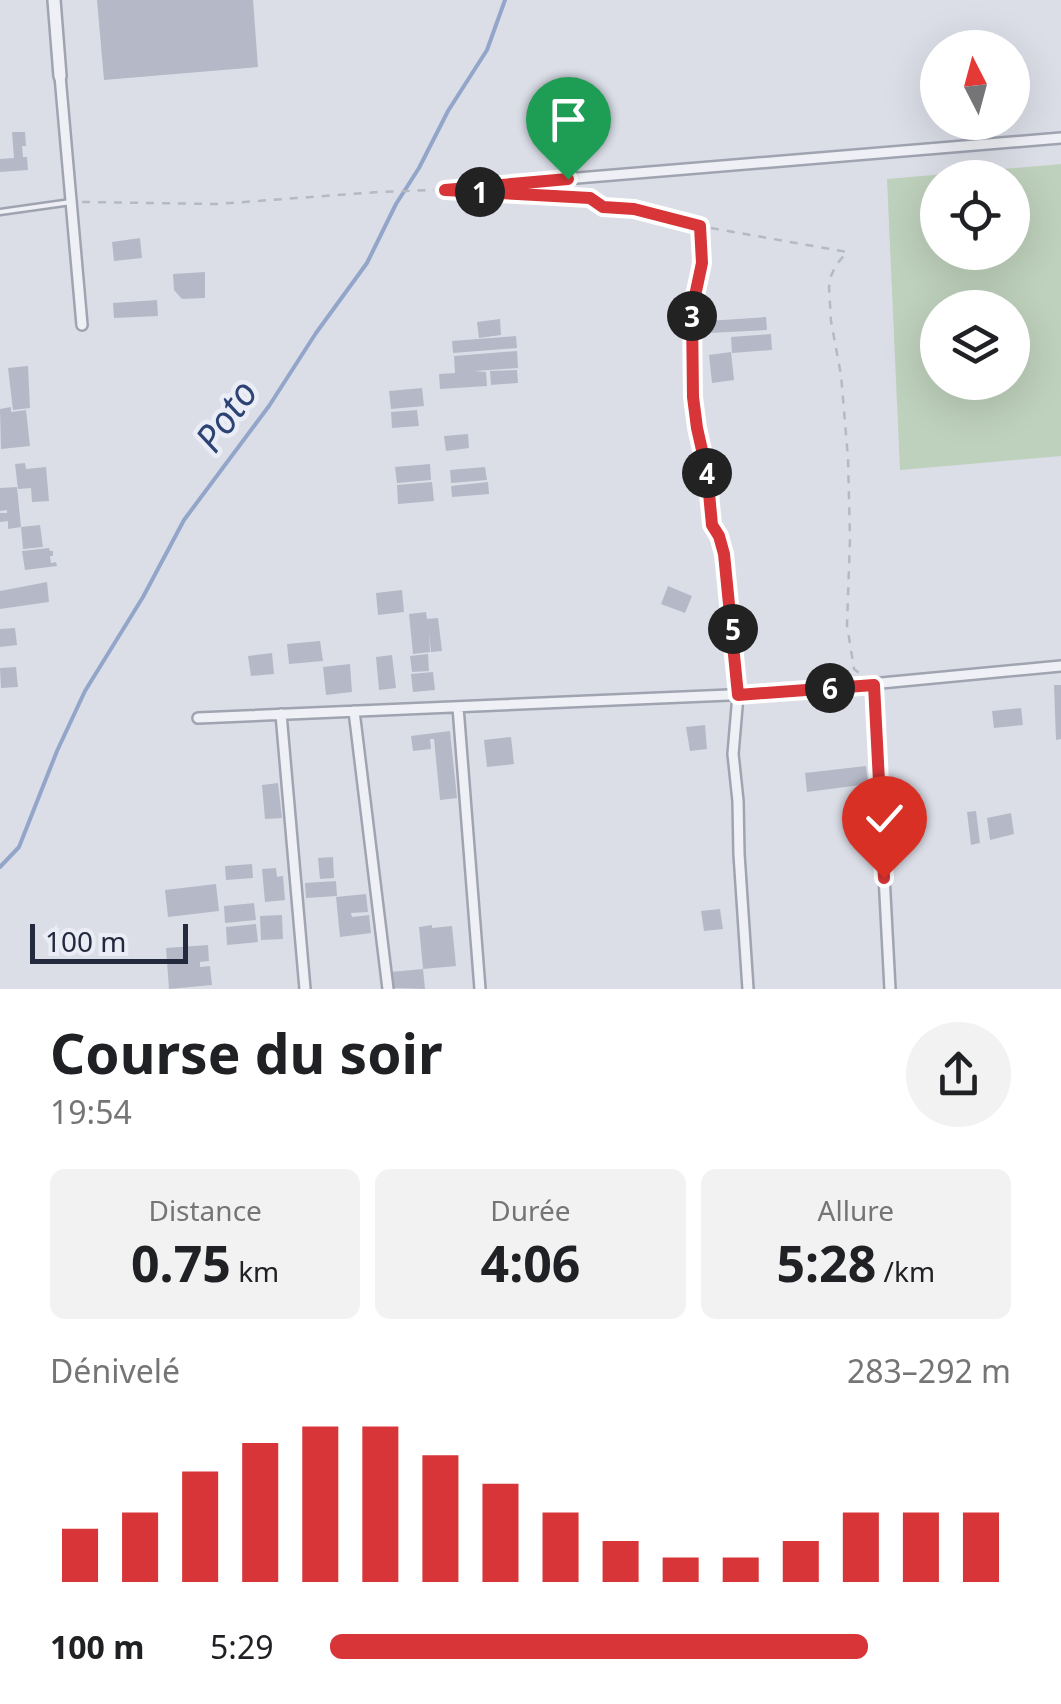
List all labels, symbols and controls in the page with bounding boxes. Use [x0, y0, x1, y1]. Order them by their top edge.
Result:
north arrow [920, 30, 1030, 140]
map controls [920, 30, 1030, 400]
pin [526, 77, 611, 180]
icon: arrive [541, 92, 596, 147]
button: locate [920, 160, 1030, 270]
pin: 1 [455, 167, 505, 217]
text: 1 [472, 173, 488, 211]
button: layers [920, 290, 1030, 400]
pin: 3 [667, 291, 717, 341]
text: 3 [684, 297, 700, 335]
water label: Poto [182, 369, 268, 461]
pin: 4 [682, 448, 732, 498]
text: 4 [699, 454, 715, 492]
pin: 5 [708, 604, 758, 654]
text: 5 [725, 610, 741, 648]
pin: 6 [805, 663, 855, 713]
text: 6 [822, 669, 838, 707]
pin [842, 776, 927, 879]
icon: check [857, 791, 912, 846]
scale bar [30, 919, 188, 964]
text: 100 m [45, 922, 127, 960]
text: Course du soir [50, 1015, 443, 1090]
button: share [906, 1022, 1011, 1127]
text: 19:54 [50, 1090, 132, 1133]
text: Distance [148, 1191, 262, 1229]
text: Durée [490, 1191, 571, 1229]
text: Allure [818, 1191, 894, 1229]
text: 0.75 [131, 1229, 231, 1297]
text: 4:06 [481, 1229, 580, 1297]
text: 5:28 [776, 1229, 876, 1297]
text: km [231, 1252, 279, 1290]
text: /km [876, 1252, 935, 1290]
text: Dénivelé [50, 1349, 180, 1392]
text: 283–292 m [847, 1349, 1011, 1392]
text: 100 m [50, 1625, 144, 1668]
text: 5:29 [210, 1625, 274, 1668]

